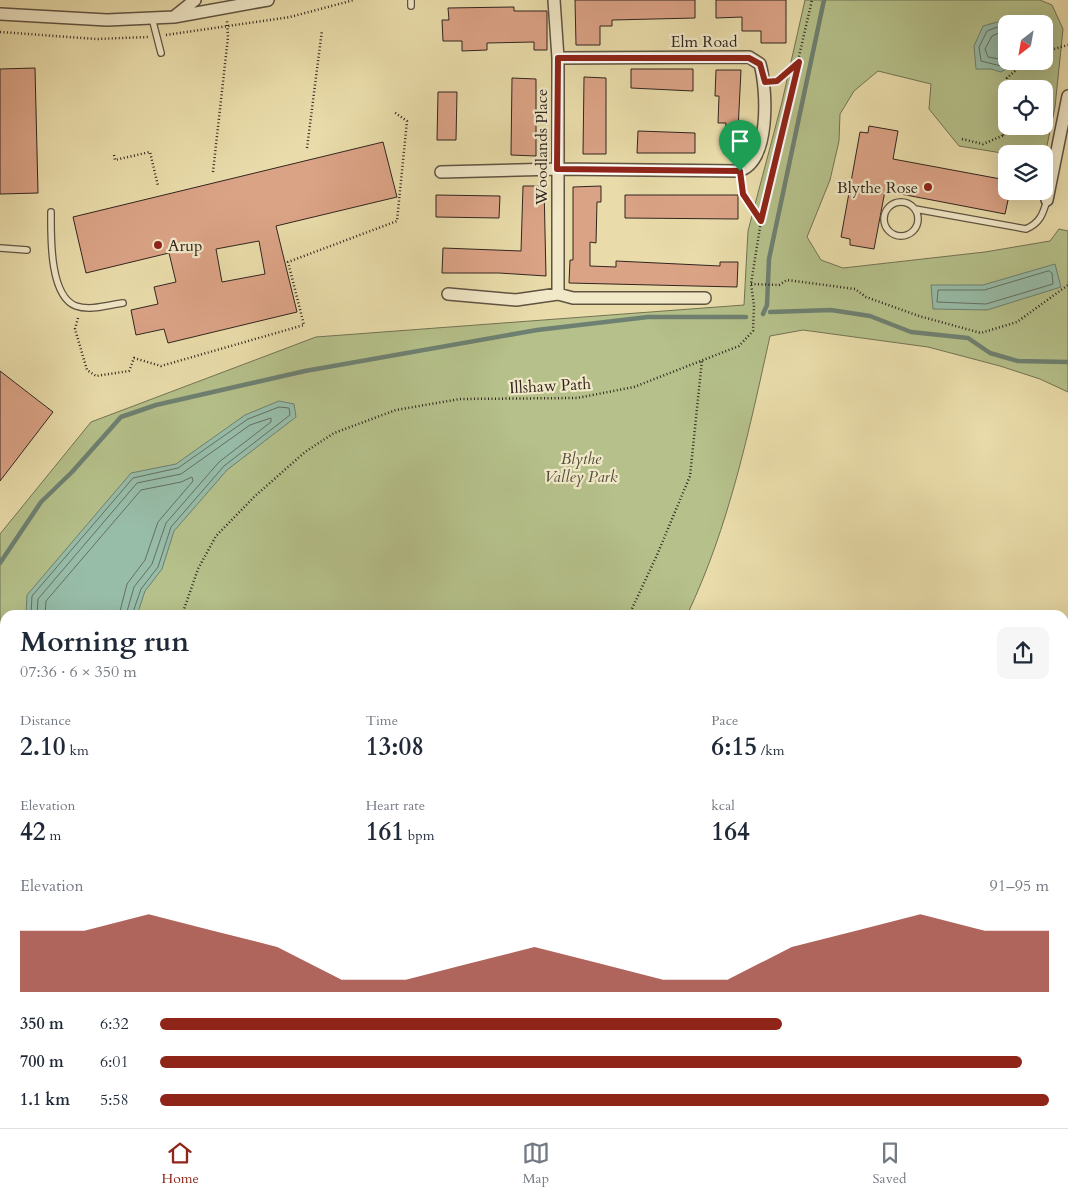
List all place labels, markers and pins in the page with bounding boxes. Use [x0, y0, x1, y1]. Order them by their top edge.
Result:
pin [719, 120, 761, 171]
place label: Blythe Rose [837, 177, 918, 199]
marker: Blythe Rose [922, 181, 934, 193]
place label: Arup [168, 235, 203, 257]
marker: Arup [152, 239, 164, 251]

